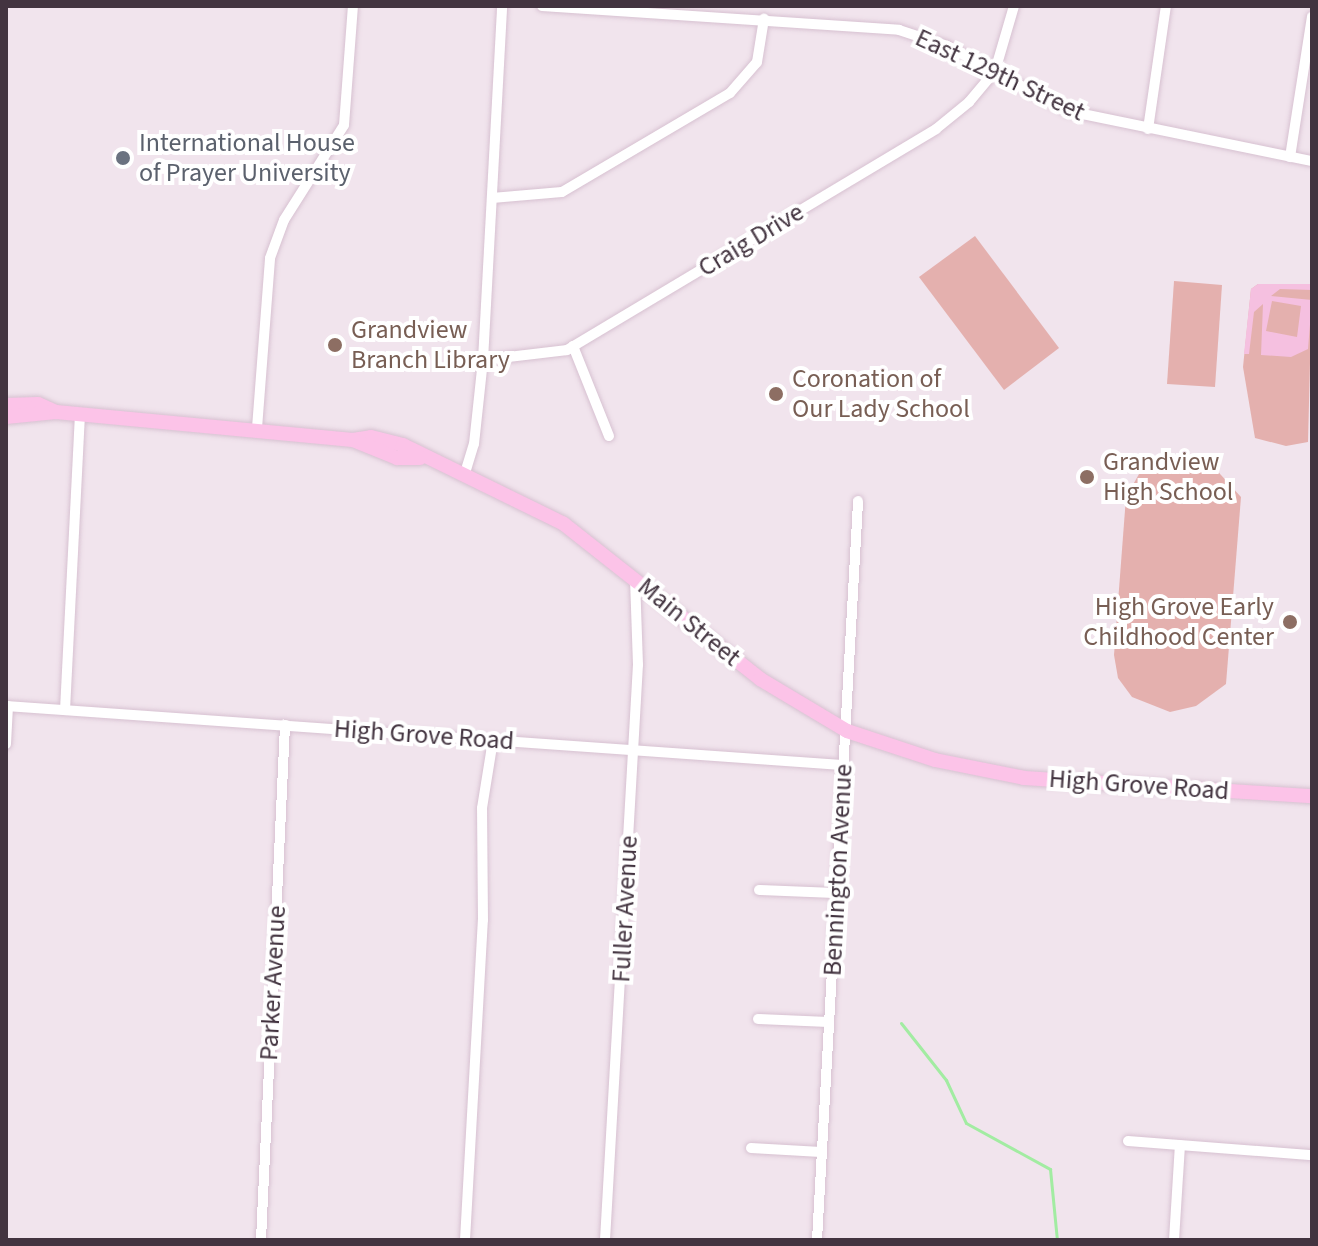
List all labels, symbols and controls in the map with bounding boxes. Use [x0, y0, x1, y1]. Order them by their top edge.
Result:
street label: East 129th Street [910, 22, 1090, 128]
place label: International House of Prayer University [139, 127, 355, 188]
marker: International House of Prayer University [114, 149, 132, 167]
street label: Craig Drive [693, 196, 809, 284]
place label: Grandview Branch Library [351, 314, 510, 376]
marker: Grandview Branch Library [326, 336, 344, 354]
place label: Coronation of Our Lady School [792, 363, 970, 424]
marker: Coronation of Our Lady School [767, 385, 785, 403]
place label: Grandview High School [1103, 446, 1233, 508]
marker: Grandview High School [1078, 468, 1096, 486]
street label: Main Street [631, 571, 747, 673]
place label: High Grove Early Childhood Center [1083, 591, 1274, 652]
marker: High Grove Early Childhood Center [1281, 613, 1299, 631]
street label: High Grove Road [333, 713, 515, 757]
street label: Bennington Avenue [817, 763, 859, 977]
street label: High Grove Road [1048, 763, 1230, 807]
street label: Fuller Avenue [606, 835, 644, 983]
street label: Parker Avenue [253, 905, 293, 1061]

